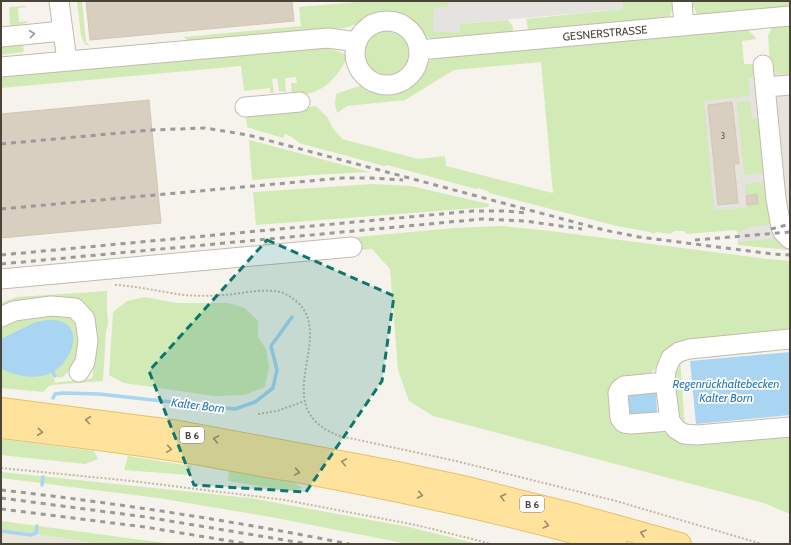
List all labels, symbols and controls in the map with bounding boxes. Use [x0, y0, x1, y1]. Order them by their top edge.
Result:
street label: GESNERSTRASSE [562, 22, 648, 44]
one-way arrow [29, 30, 35, 39]
house number: 3 [721, 130, 726, 141]
water label: Regenrückhaltebecken Kalter Born [673, 376, 779, 405]
water label: Kalter Born [170, 394, 226, 416]
one-way arrow [85, 416, 91, 425]
one-way arrow [37, 427, 43, 436]
road number: B 6 [180, 427, 204, 443]
one-way arrow [213, 435, 219, 444]
one-way arrow [166, 444, 172, 453]
one-way arrow [341, 459, 347, 467]
one-way arrow [293, 467, 300, 475]
one-way arrow [417, 491, 423, 499]
one-way arrow [500, 493, 507, 502]
road number: B 6 [520, 496, 544, 512]
one-way arrow [543, 521, 549, 529]
one-way arrow [639, 529, 646, 538]

